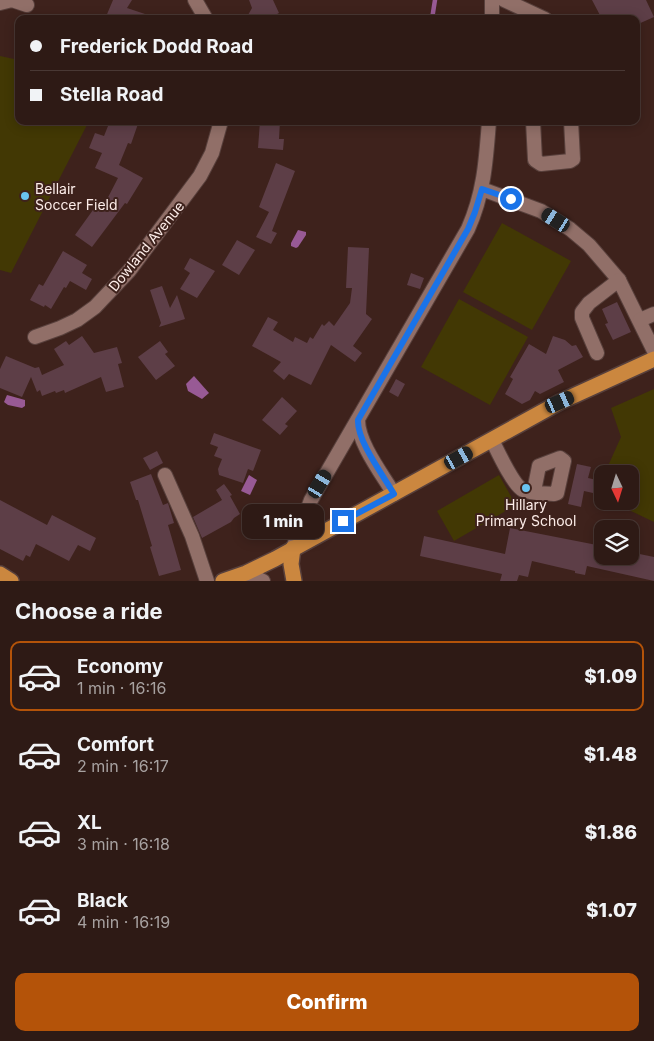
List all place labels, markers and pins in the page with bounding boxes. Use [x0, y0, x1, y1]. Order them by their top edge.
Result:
place label: Bellair Soccer Field [35, 180, 118, 213]
marker: Bellair Soccer Field [19, 190, 31, 202]
marker: Hillary Primary School [520, 482, 532, 494]
place label: Hillary Primary School [476, 496, 576, 529]

